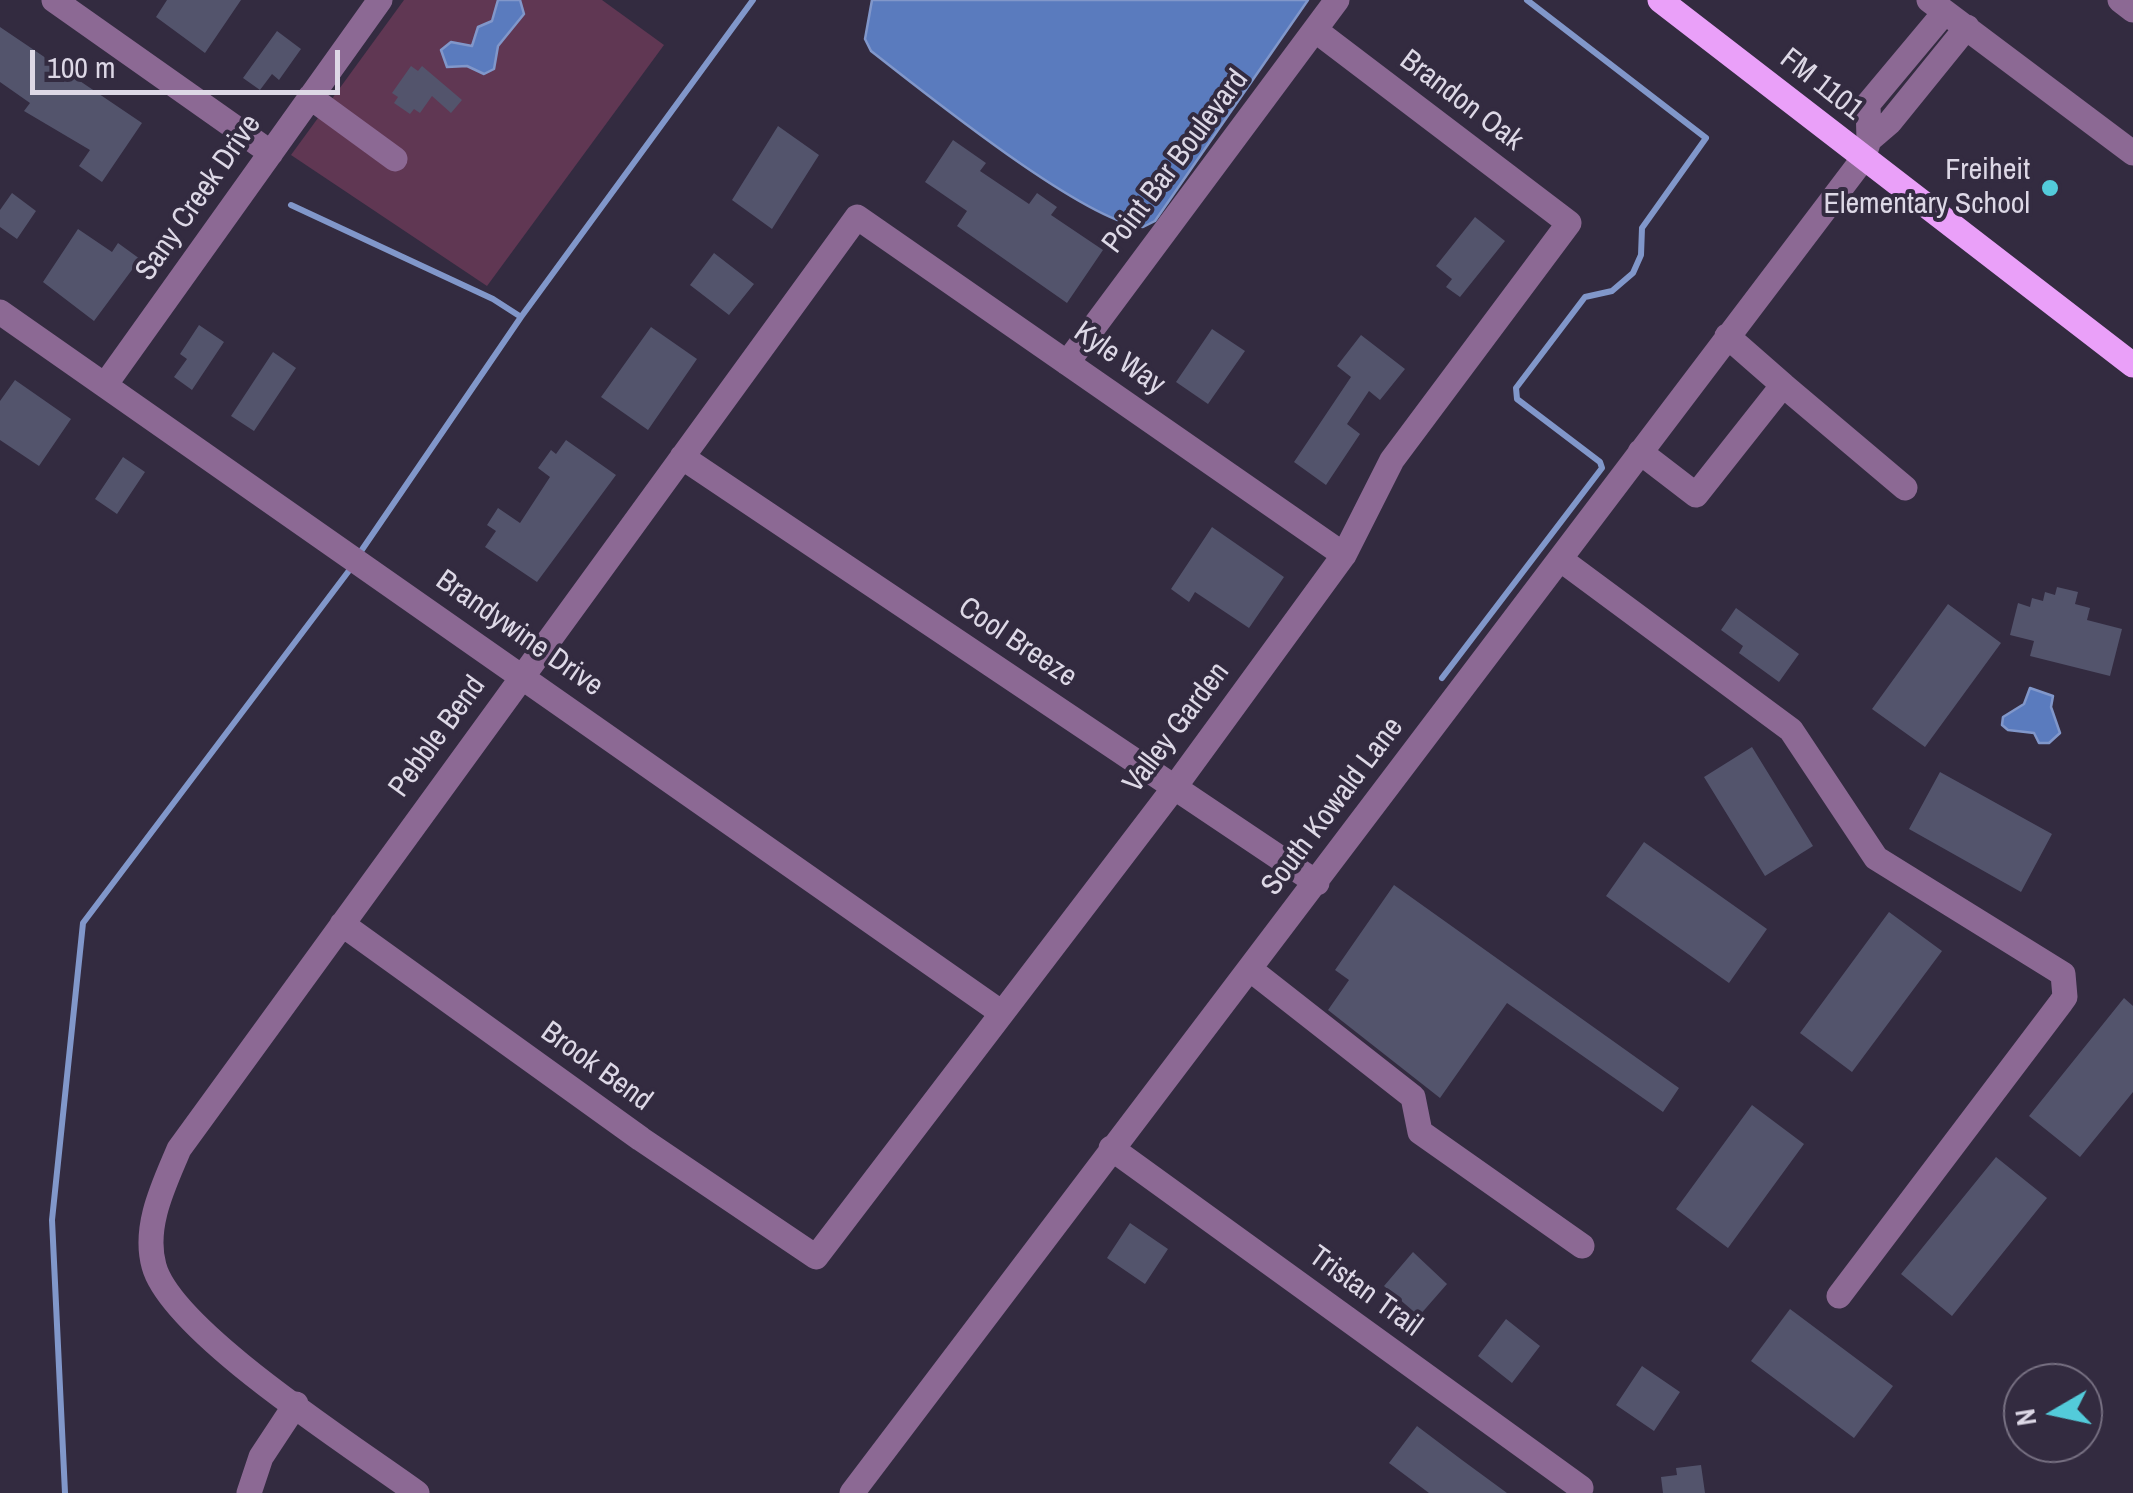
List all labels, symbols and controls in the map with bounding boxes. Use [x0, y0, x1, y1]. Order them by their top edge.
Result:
scale bar [35, 30, 345, 92]
street label: FM 1101 [1772, 41, 1870, 129]
street label: Brandon Oak [1392, 43, 1530, 159]
text: 100 m [47, 47, 115, 87]
street label: Point Bar Boulevard [1095, 63, 1257, 261]
street label: Sany Creek Drive [129, 108, 269, 288]
place label: Freiheit Elementary School [1824, 153, 2030, 224]
marker: Freiheit Elementary School [2039, 177, 2061, 199]
street label: Kyle Way [1066, 315, 1172, 403]
street label: Brandywine Drive [429, 563, 609, 705]
street label: Cool Breeze [951, 590, 1083, 696]
street label: Valley Garden [1116, 656, 1238, 800]
street label: Pebble Bend [382, 669, 494, 805]
street label: South Kowald Lane [1254, 711, 1412, 903]
street label: Brook Bend [533, 1015, 659, 1119]
street label: Tristan Trail [1302, 1239, 1428, 1345]
north arrow [2003, 1363, 2103, 1463]
text: N [2005, 1406, 2045, 1429]

